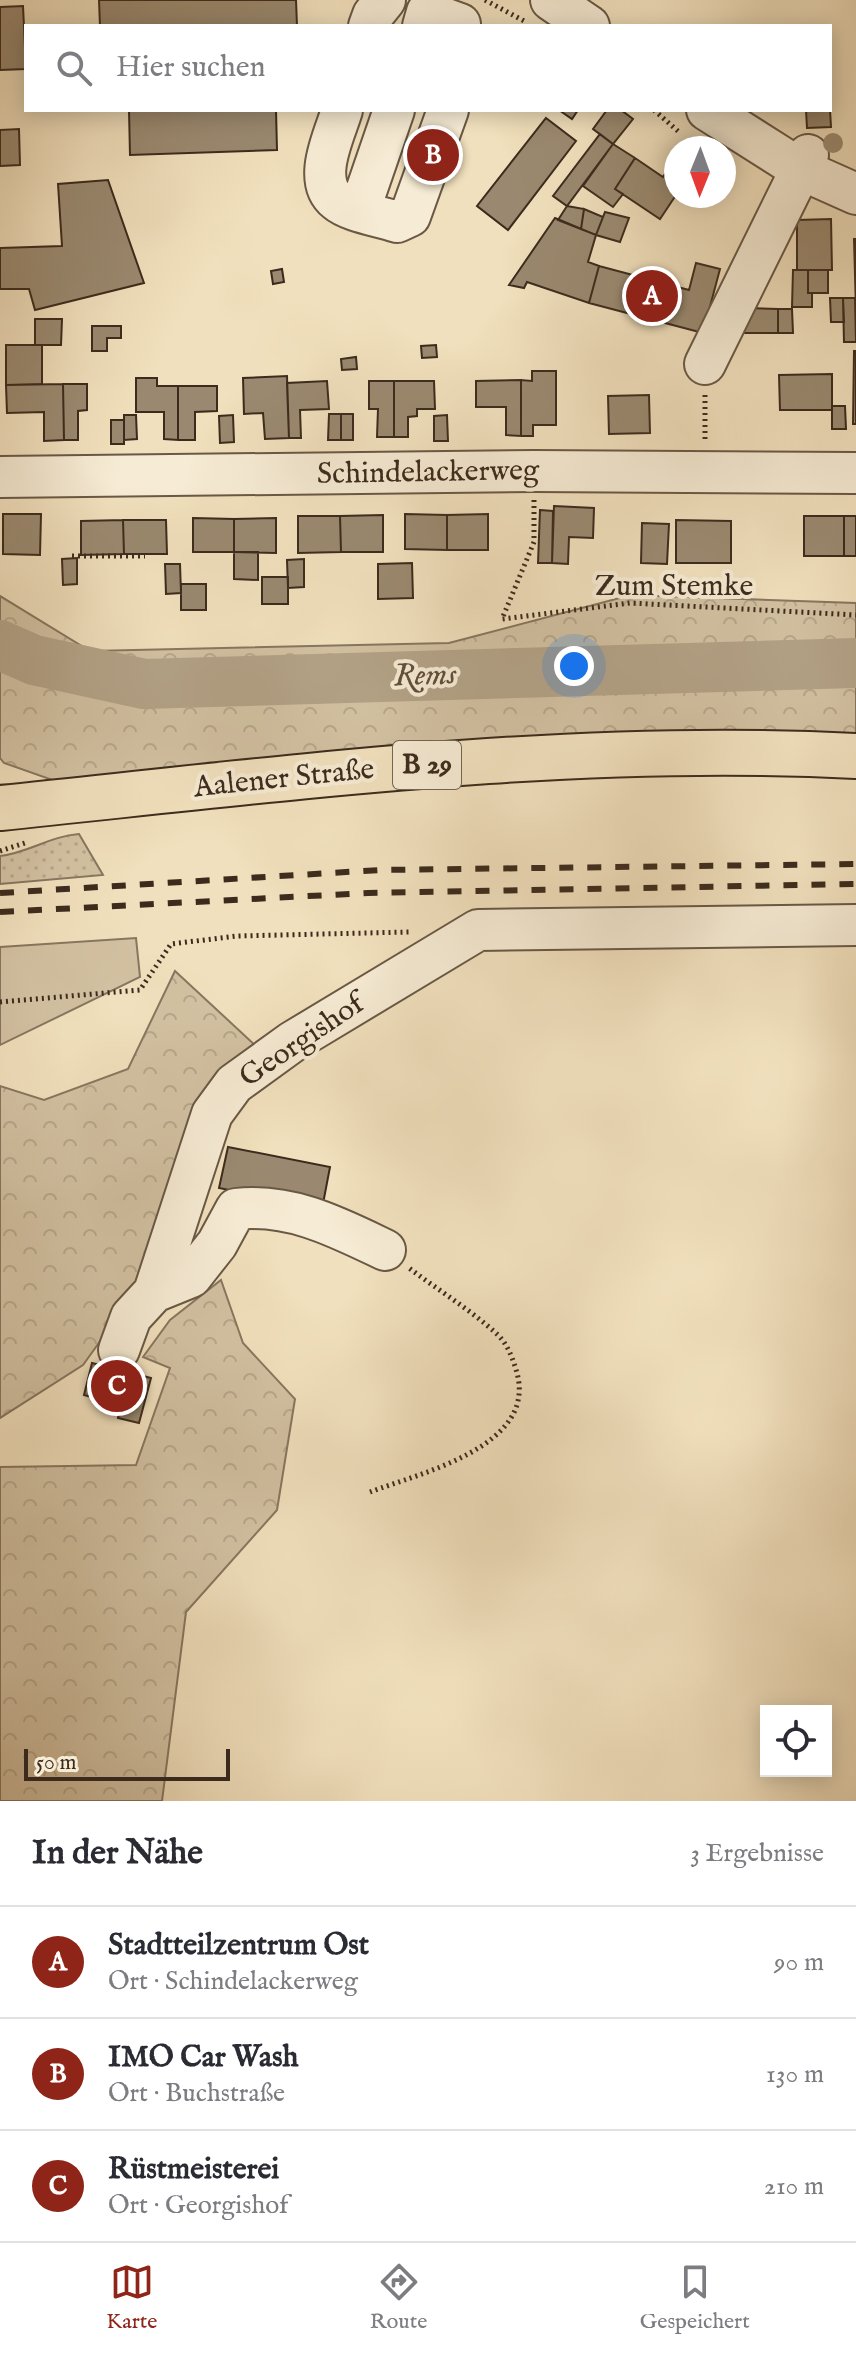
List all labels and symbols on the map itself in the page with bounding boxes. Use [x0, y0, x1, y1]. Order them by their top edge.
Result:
pin: B [407, 125, 459, 185]
north arrow [664, 136, 736, 208]
pin: A [626, 266, 678, 326]
street label: Schindelackerweg [317, 452, 540, 494]
street label: Zum Stemke [595, 568, 753, 606]
your location [554, 646, 594, 686]
water label: Rems [393, 654, 458, 698]
road number: B 29 [393, 741, 461, 789]
street label: Aalener Straße [191, 751, 376, 807]
street label: Georgishof [232, 983, 376, 1097]
pin: C [91, 1356, 143, 1416]
scale bar [24, 1745, 230, 1781]

